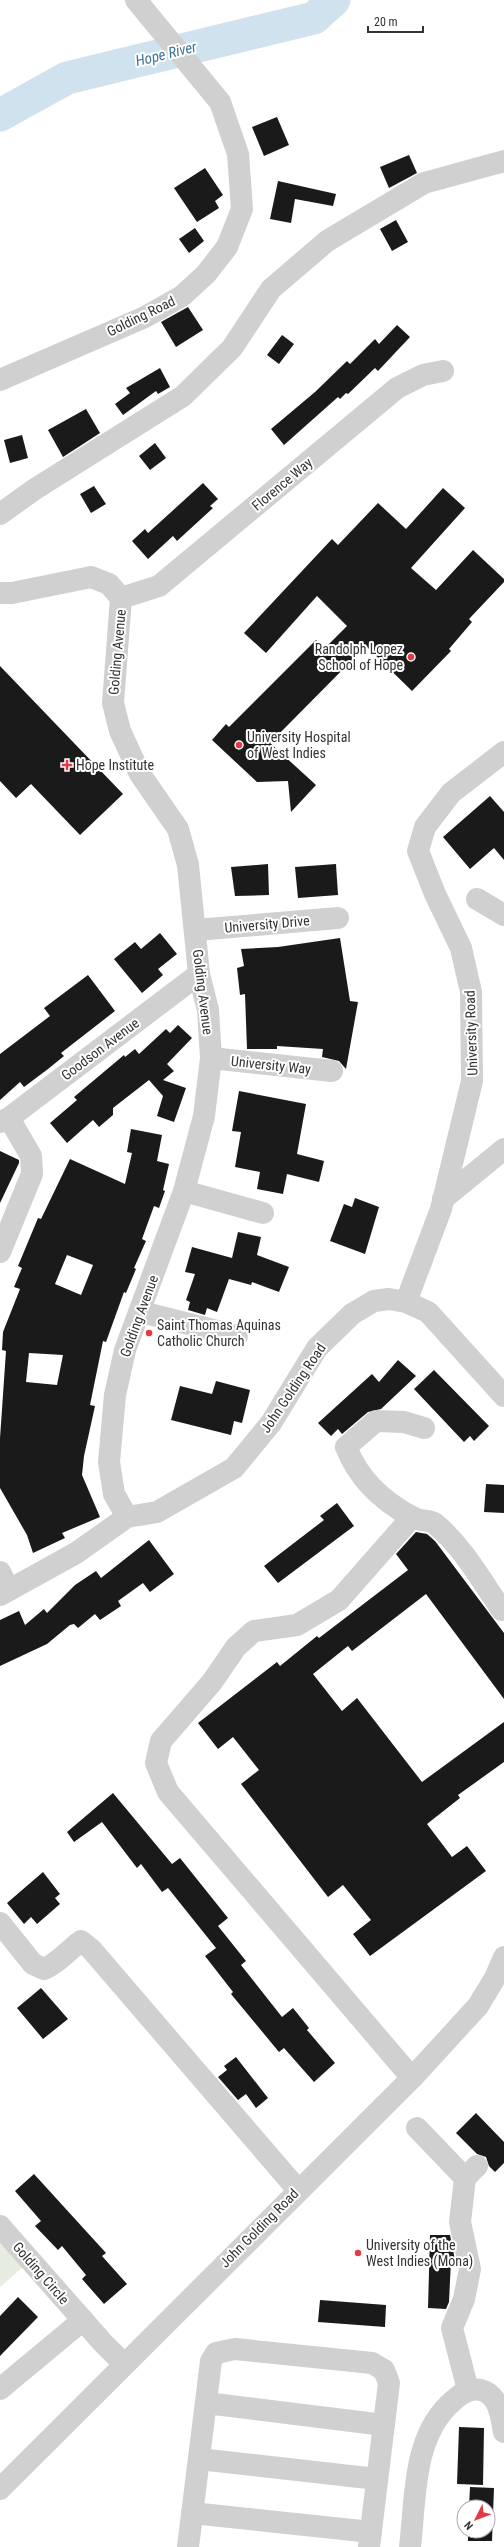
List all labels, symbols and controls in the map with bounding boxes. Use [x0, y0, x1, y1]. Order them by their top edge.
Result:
scale bar [368, 8, 423, 34]
text: 20 m [374, 15, 398, 29]
water label: Hope River [134, 38, 199, 70]
street label: Golding Road [104, 293, 178, 339]
street label: Florence Way [249, 454, 315, 514]
street label: Golding Avenue [105, 608, 129, 695]
place label: Randolph Lopez School of Hope [315, 641, 403, 673]
marker: Randolph Lopez School of Hope [406, 652, 416, 662]
place label: University Hospital of West Indies [247, 729, 351, 761]
marker: University Hospital of West Indies [234, 740, 244, 750]
place label: Hope Institute [76, 757, 154, 773]
marker: Hope Institute [61, 759, 73, 771]
street label: University Drive [224, 912, 311, 936]
street label: Golding Avenue [190, 948, 216, 1036]
street label: University Road [462, 990, 480, 1076]
street label: Goodson Avenue [58, 1014, 142, 1083]
street label: University Way [230, 1053, 312, 1077]
street label: Golding Avenue [117, 1273, 161, 1359]
place label: Saint Thomas Aquinas Catholic Church [157, 1317, 281, 1349]
marker: Saint Thomas Aquinas Catholic Church [144, 1328, 154, 1338]
street label: John Golding Road [257, 1340, 329, 1436]
street label: John Golding Road [216, 2185, 302, 2271]
place label: University of the West Indies (Mona) [366, 2237, 473, 2270]
street label: Golding Circle [10, 2239, 73, 2308]
marker: University of the West Indies (Mona) [353, 2248, 363, 2258]
north arrow [456, 2499, 496, 2539]
text: N [462, 2518, 476, 2532]

